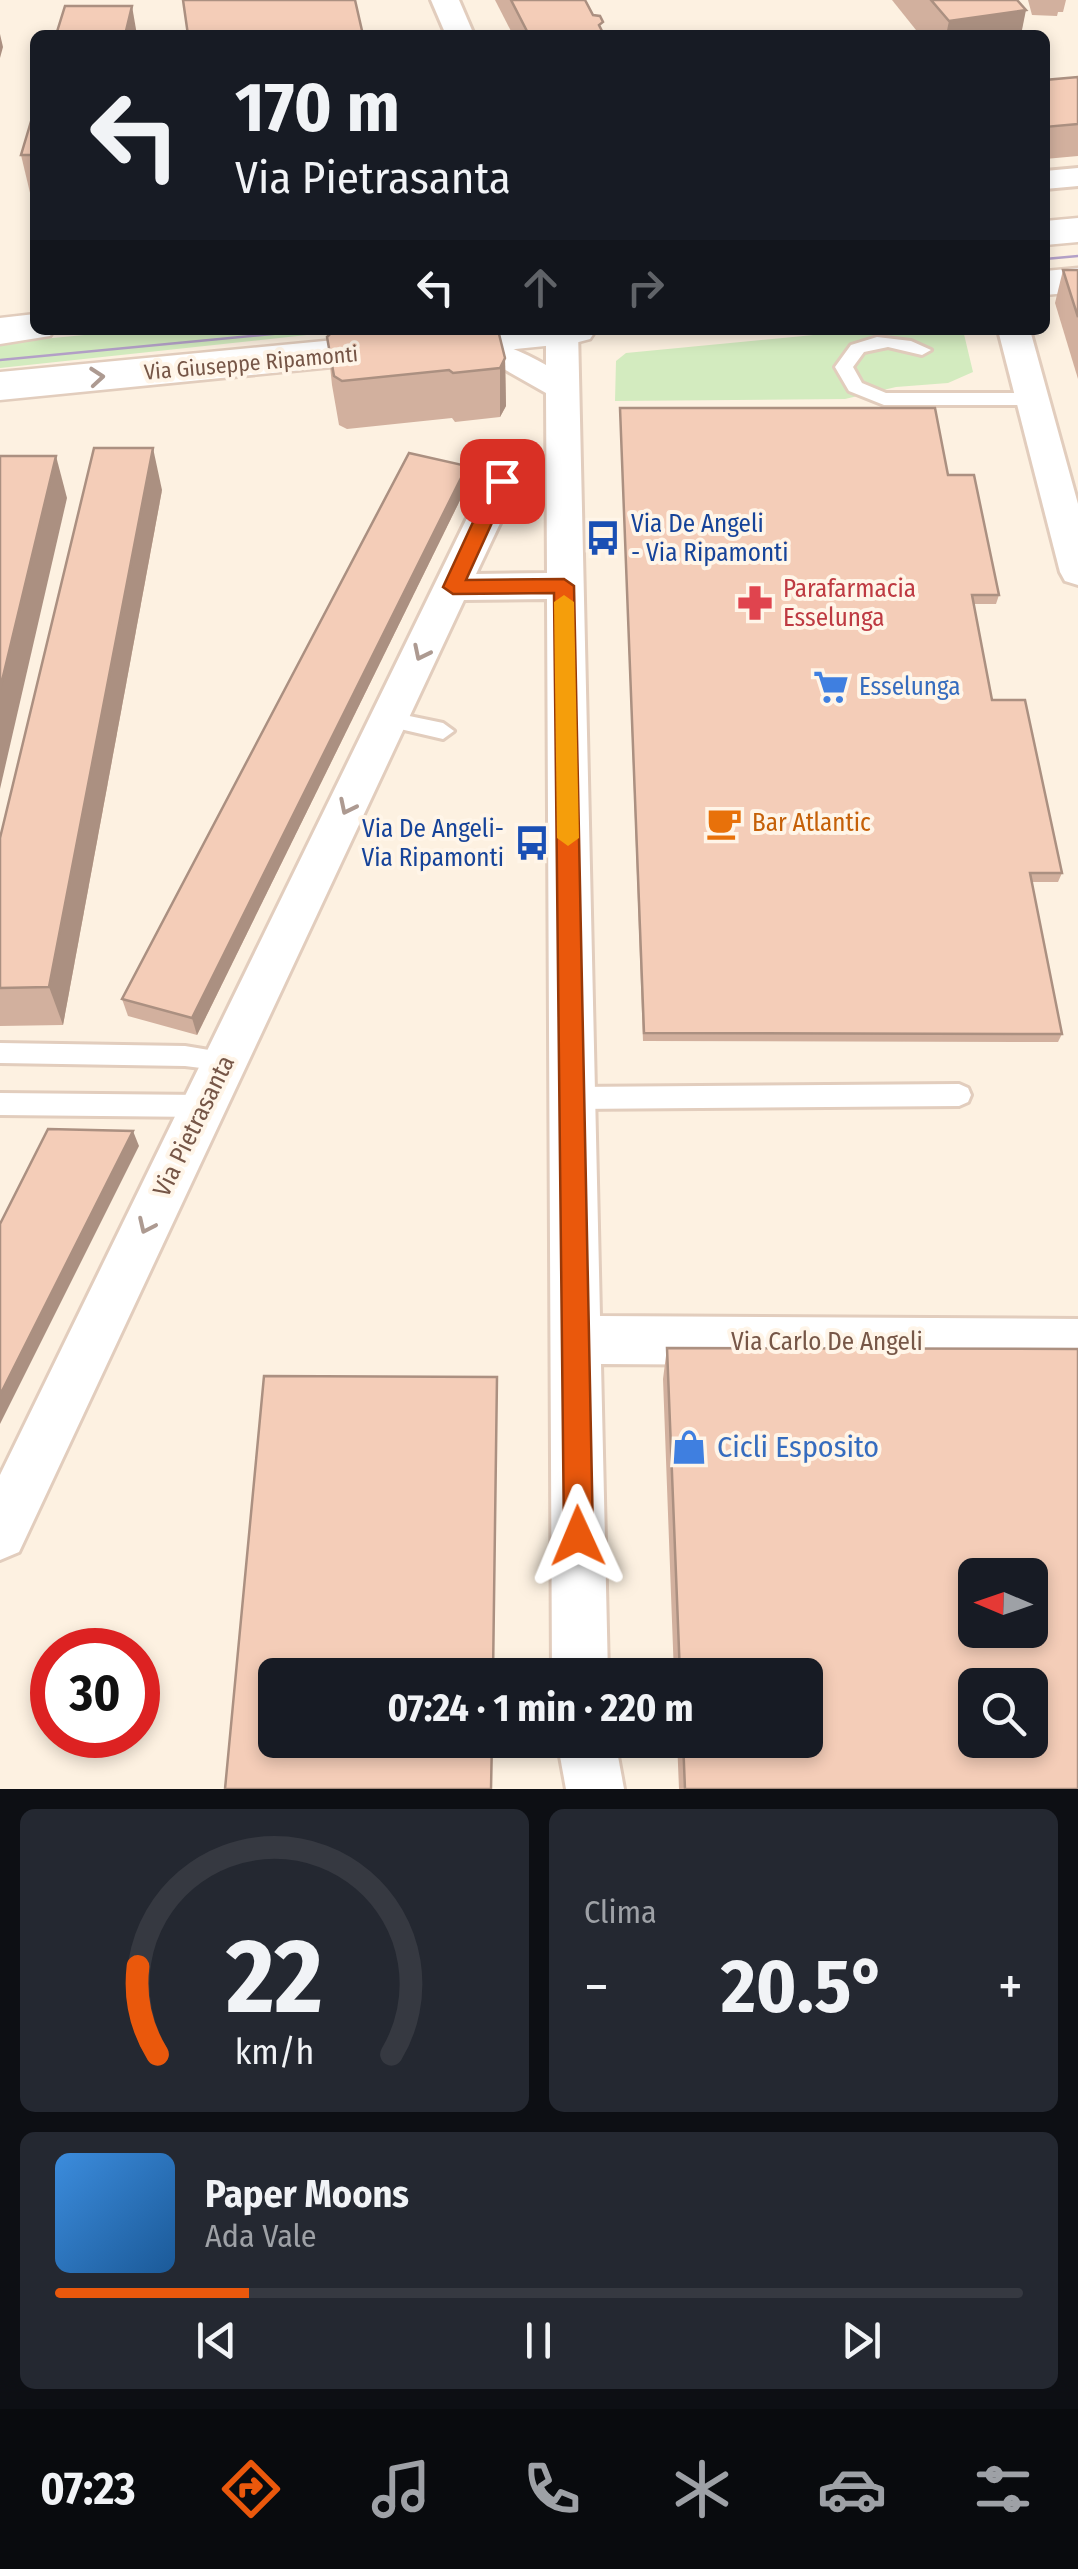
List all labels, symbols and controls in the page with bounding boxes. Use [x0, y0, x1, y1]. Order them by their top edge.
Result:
text: 170 m [235, 66, 400, 150]
icon: left [70, 70, 200, 200]
text: Via Pietrasanta [235, 151, 511, 205]
icon: left [408, 260, 463, 315]
icon: ahead [513, 260, 568, 315]
icon: right [618, 260, 673, 315]
street label: Via Giuseppe Ripamonti [143, 340, 359, 386]
one-way arrow [89, 367, 105, 388]
pin [460, 439, 545, 524]
icon: arrive [475, 454, 530, 509]
place label: Via De Angeli - Via Ripamonti [631, 509, 789, 568]
bus stop icon: Via De Angeli - Via Ripamonti [584, 519, 622, 557]
place label: Parafarmacia Esselunga [783, 574, 916, 633]
pharmacy icon: Parafarmacia Esselunga [736, 584, 774, 622]
one-way arrow [413, 643, 433, 661]
supermarket icon: Esselunga [812, 668, 850, 706]
place label: Esselunga [859, 672, 960, 702]
one-way arrow [340, 797, 359, 815]
cafe icon: Bar Atlantic [705, 804, 743, 842]
place label: Bar Atlantic [752, 808, 871, 838]
place label: Via De Angeli- Via Ripamonti [362, 814, 504, 873]
bus stop icon: Via De Angeli- Via Ripamonti [513, 824, 551, 862]
street label: Via Pietrasanta [147, 1051, 241, 1201]
one-way arrow [138, 1216, 158, 1234]
street label: Via Carlo De Angeli [731, 1327, 923, 1357]
shop icon: Cicli Esposito [670, 1428, 708, 1466]
place label: Cicli Esposito [717, 1429, 879, 1465]
position arrow [526, 1484, 630, 1588]
north arrow [958, 1558, 1048, 1648]
map controls [958, 1558, 1048, 1758]
speed limit sign: 30 [30, 1628, 160, 1758]
button: search [958, 1668, 1048, 1758]
text: 07:24 · 1 min · 220 m [388, 1685, 693, 1731]
text: Clima [584, 1893, 657, 1931]
text: 22 [225, 1915, 323, 2040]
text: 20.5° [721, 1942, 886, 2032]
text: − [584, 1954, 609, 2020]
text: + [998, 1954, 1023, 2020]
text: km/h [235, 2031, 314, 2073]
text: Paper Moons [205, 2171, 409, 2217]
text: Ada Vale [205, 2217, 317, 2255]
icon: previous [189, 2313, 244, 2368]
icon: pause [511, 2313, 566, 2368]
icon: next [834, 2313, 889, 2368]
icon: directions [216, 2454, 286, 2524]
icon: music [366, 2454, 436, 2524]
icon: phone [517, 2454, 587, 2524]
icon: climate [667, 2454, 737, 2524]
icon: car [817, 2454, 887, 2524]
icon: filters [968, 2454, 1038, 2524]
text: 07:23 [40, 2462, 136, 2516]

